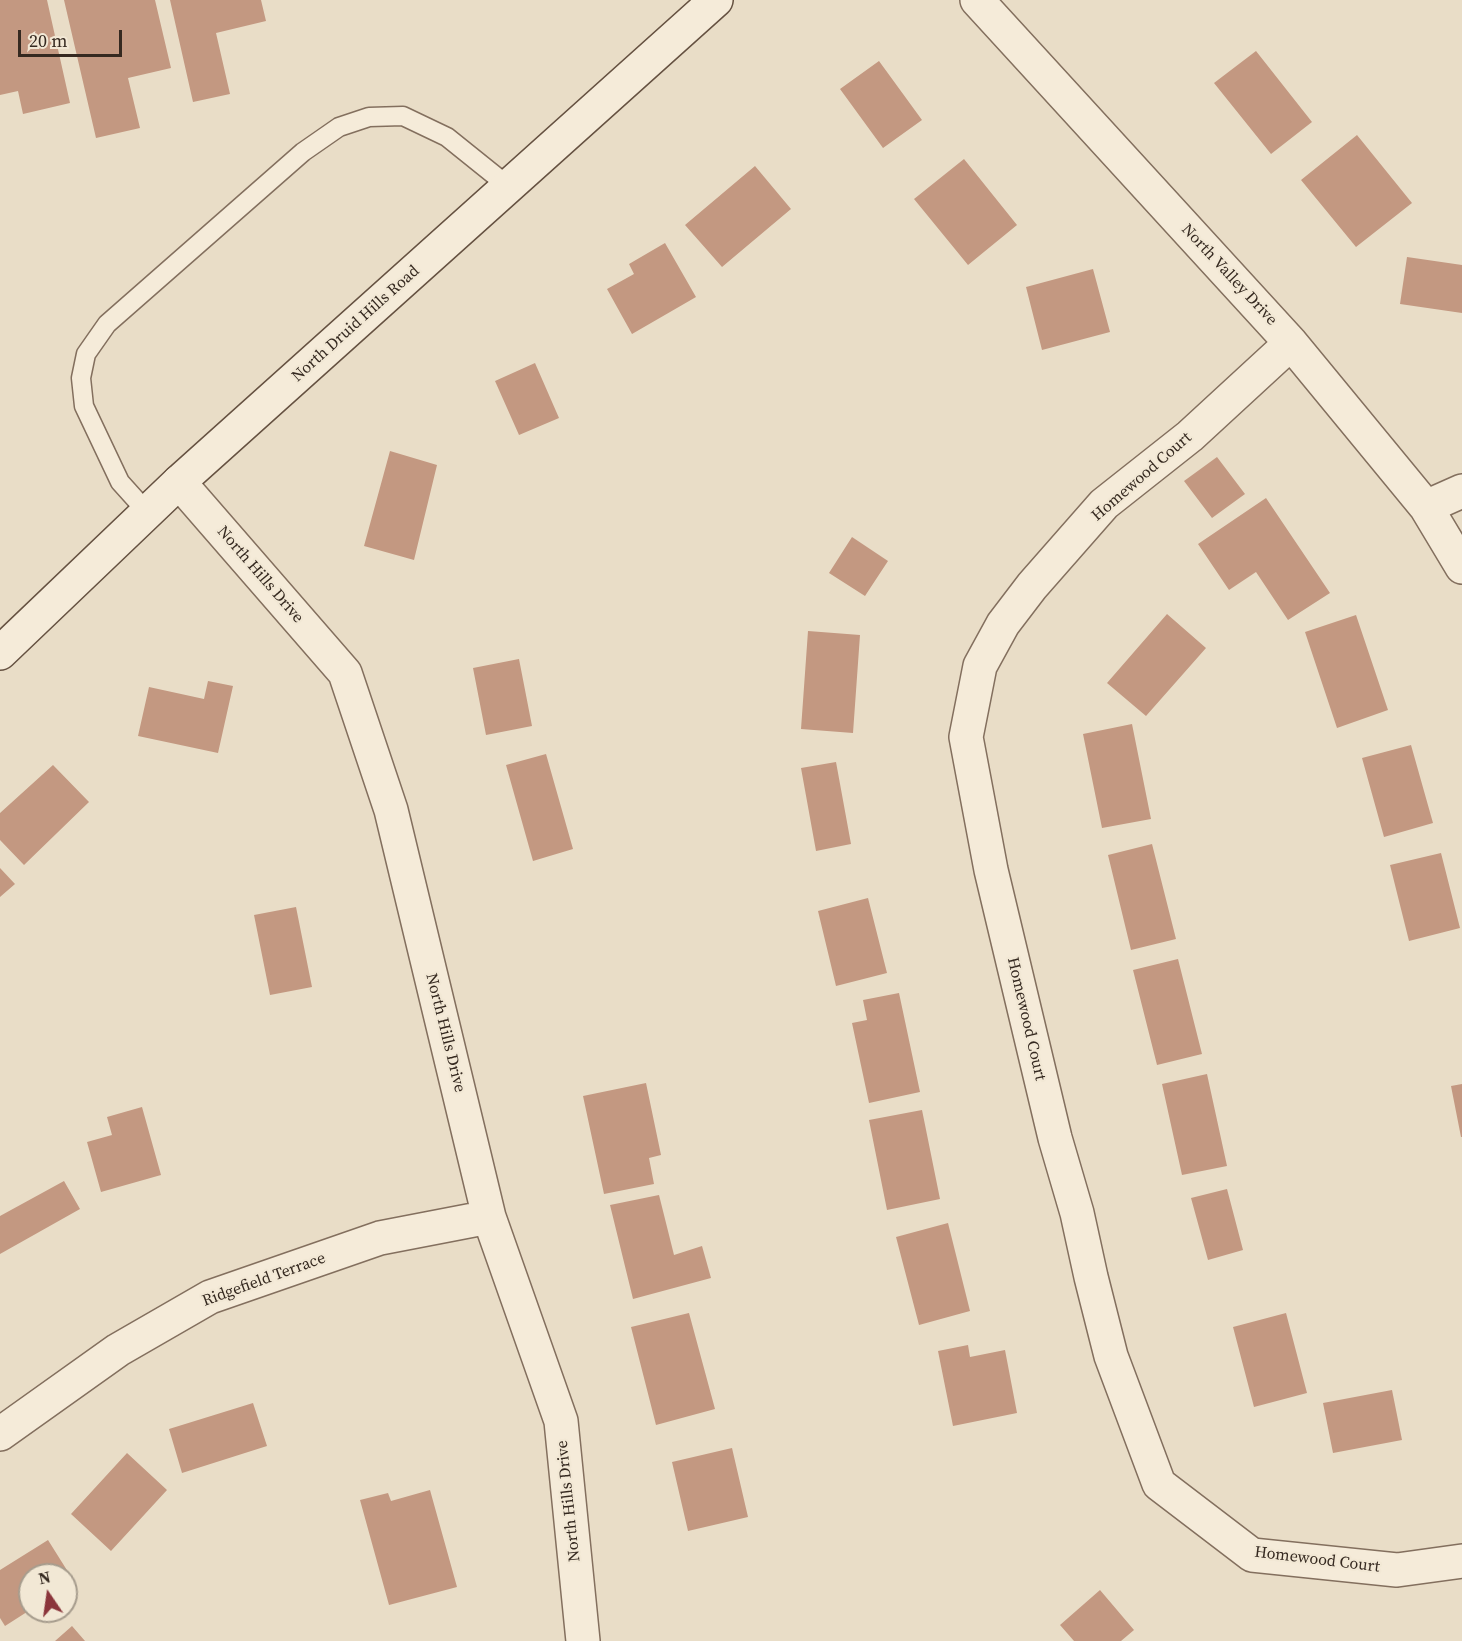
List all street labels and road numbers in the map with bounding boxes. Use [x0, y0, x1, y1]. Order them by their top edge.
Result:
street label: North Valley Drive [1177, 220, 1281, 330]
street label: North Druid Hills Road [288, 262, 424, 386]
street label: Homewood Court [1088, 428, 1196, 526]
street label: North Hills Drive [213, 523, 307, 627]
street label: Homewood Court [1002, 955, 1050, 1083]
street label: North Hills Drive [421, 971, 469, 1095]
street label: Ridgefield Terrace [200, 1249, 328, 1311]
street label: North Hills Drive [553, 1439, 585, 1563]
street label: Homewood Court [1253, 1543, 1381, 1577]

